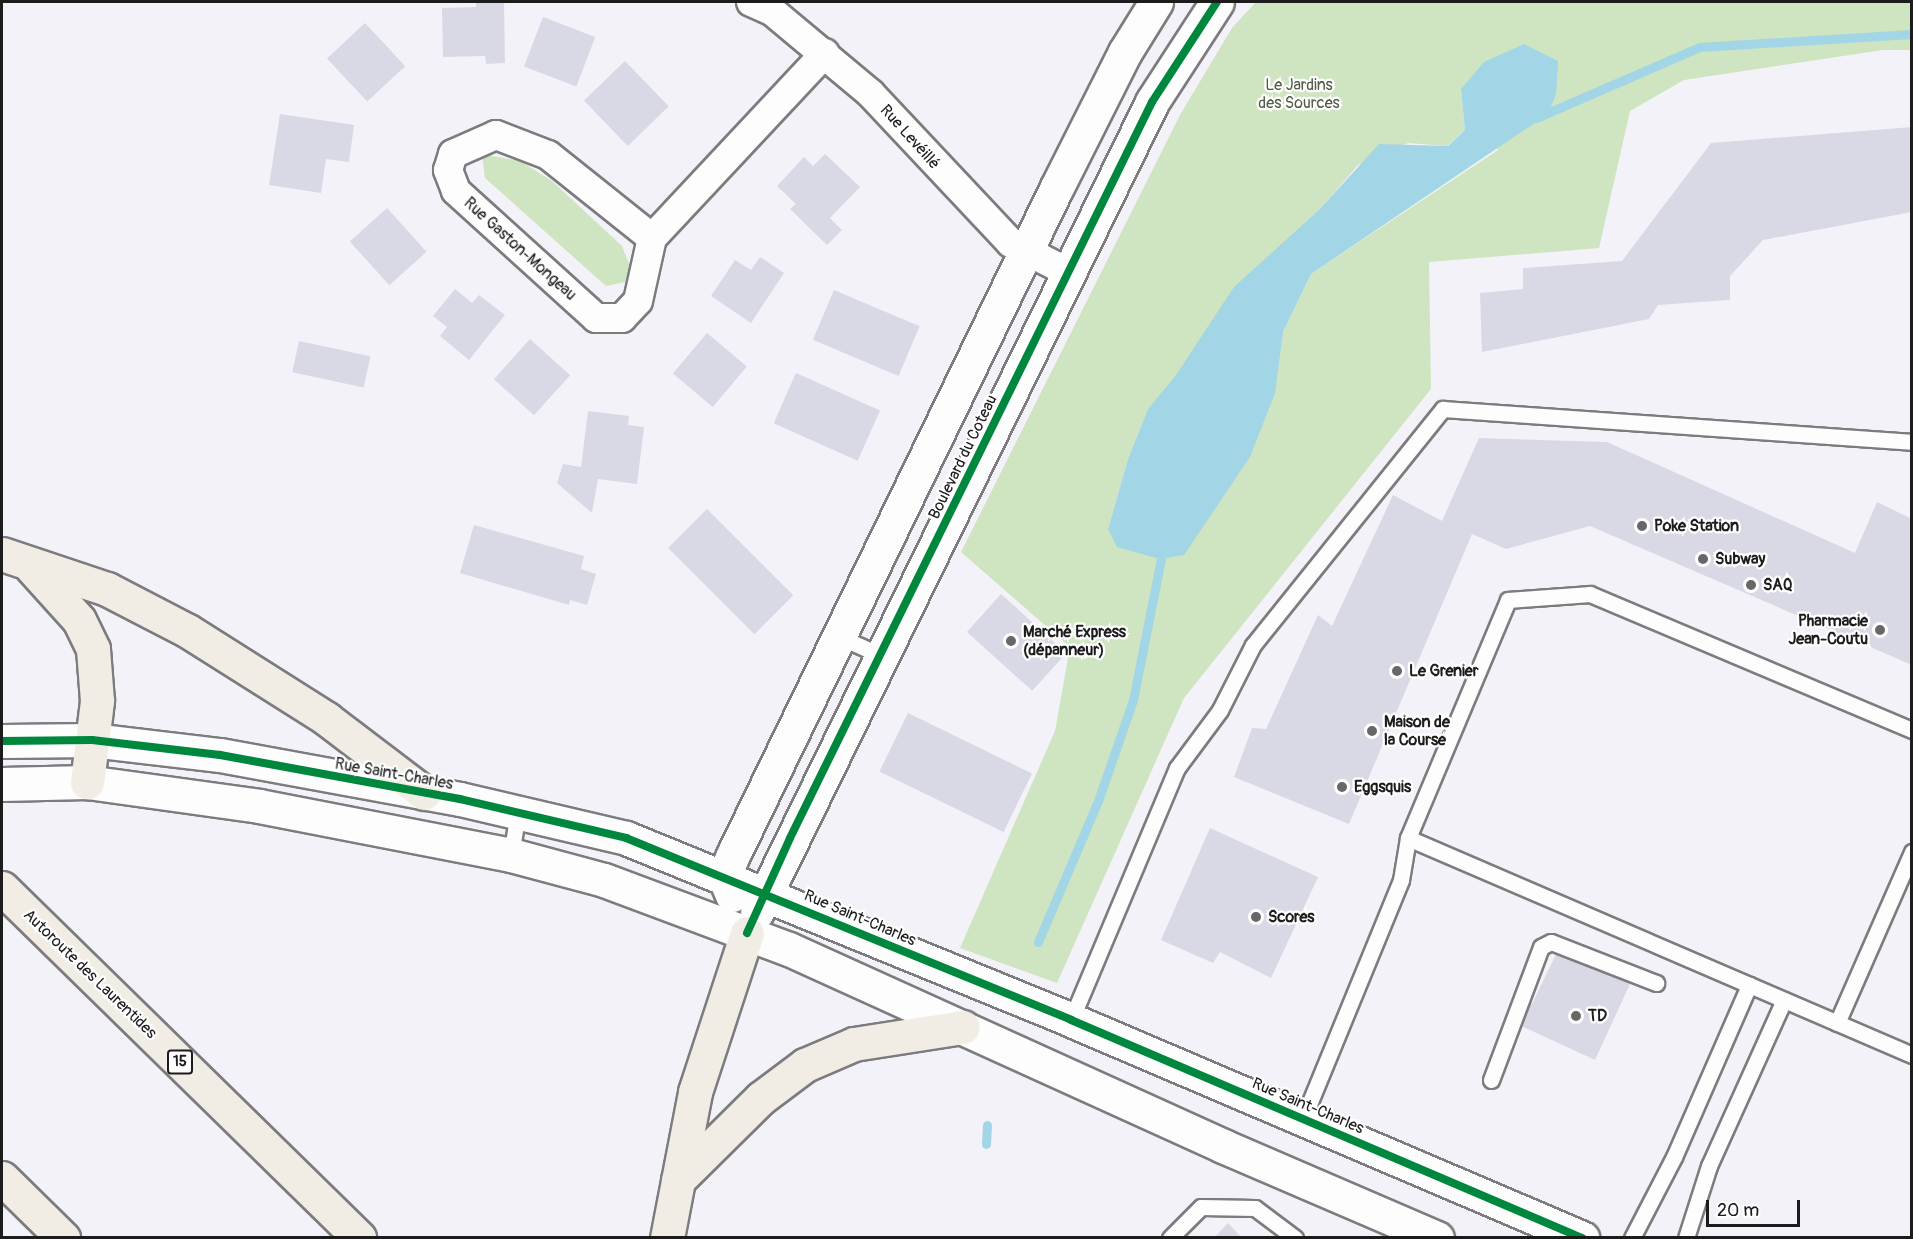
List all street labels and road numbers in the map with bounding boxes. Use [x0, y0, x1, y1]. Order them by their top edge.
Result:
street label: Rue Levéillé [876, 101, 944, 173]
street label: Rue Gaston-Mongeau [460, 193, 580, 305]
street label: Boulevard du Coteau [925, 392, 1001, 522]
street label: Rue Saint-Charles [333, 754, 455, 794]
street label: Rue Saint-Charles [801, 886, 919, 950]
street label: Autoroute des Laurentides [19, 905, 161, 1043]
road number: 15 [166, 1050, 194, 1074]
street label: Rue Saint-Charles [1249, 1074, 1367, 1138]

